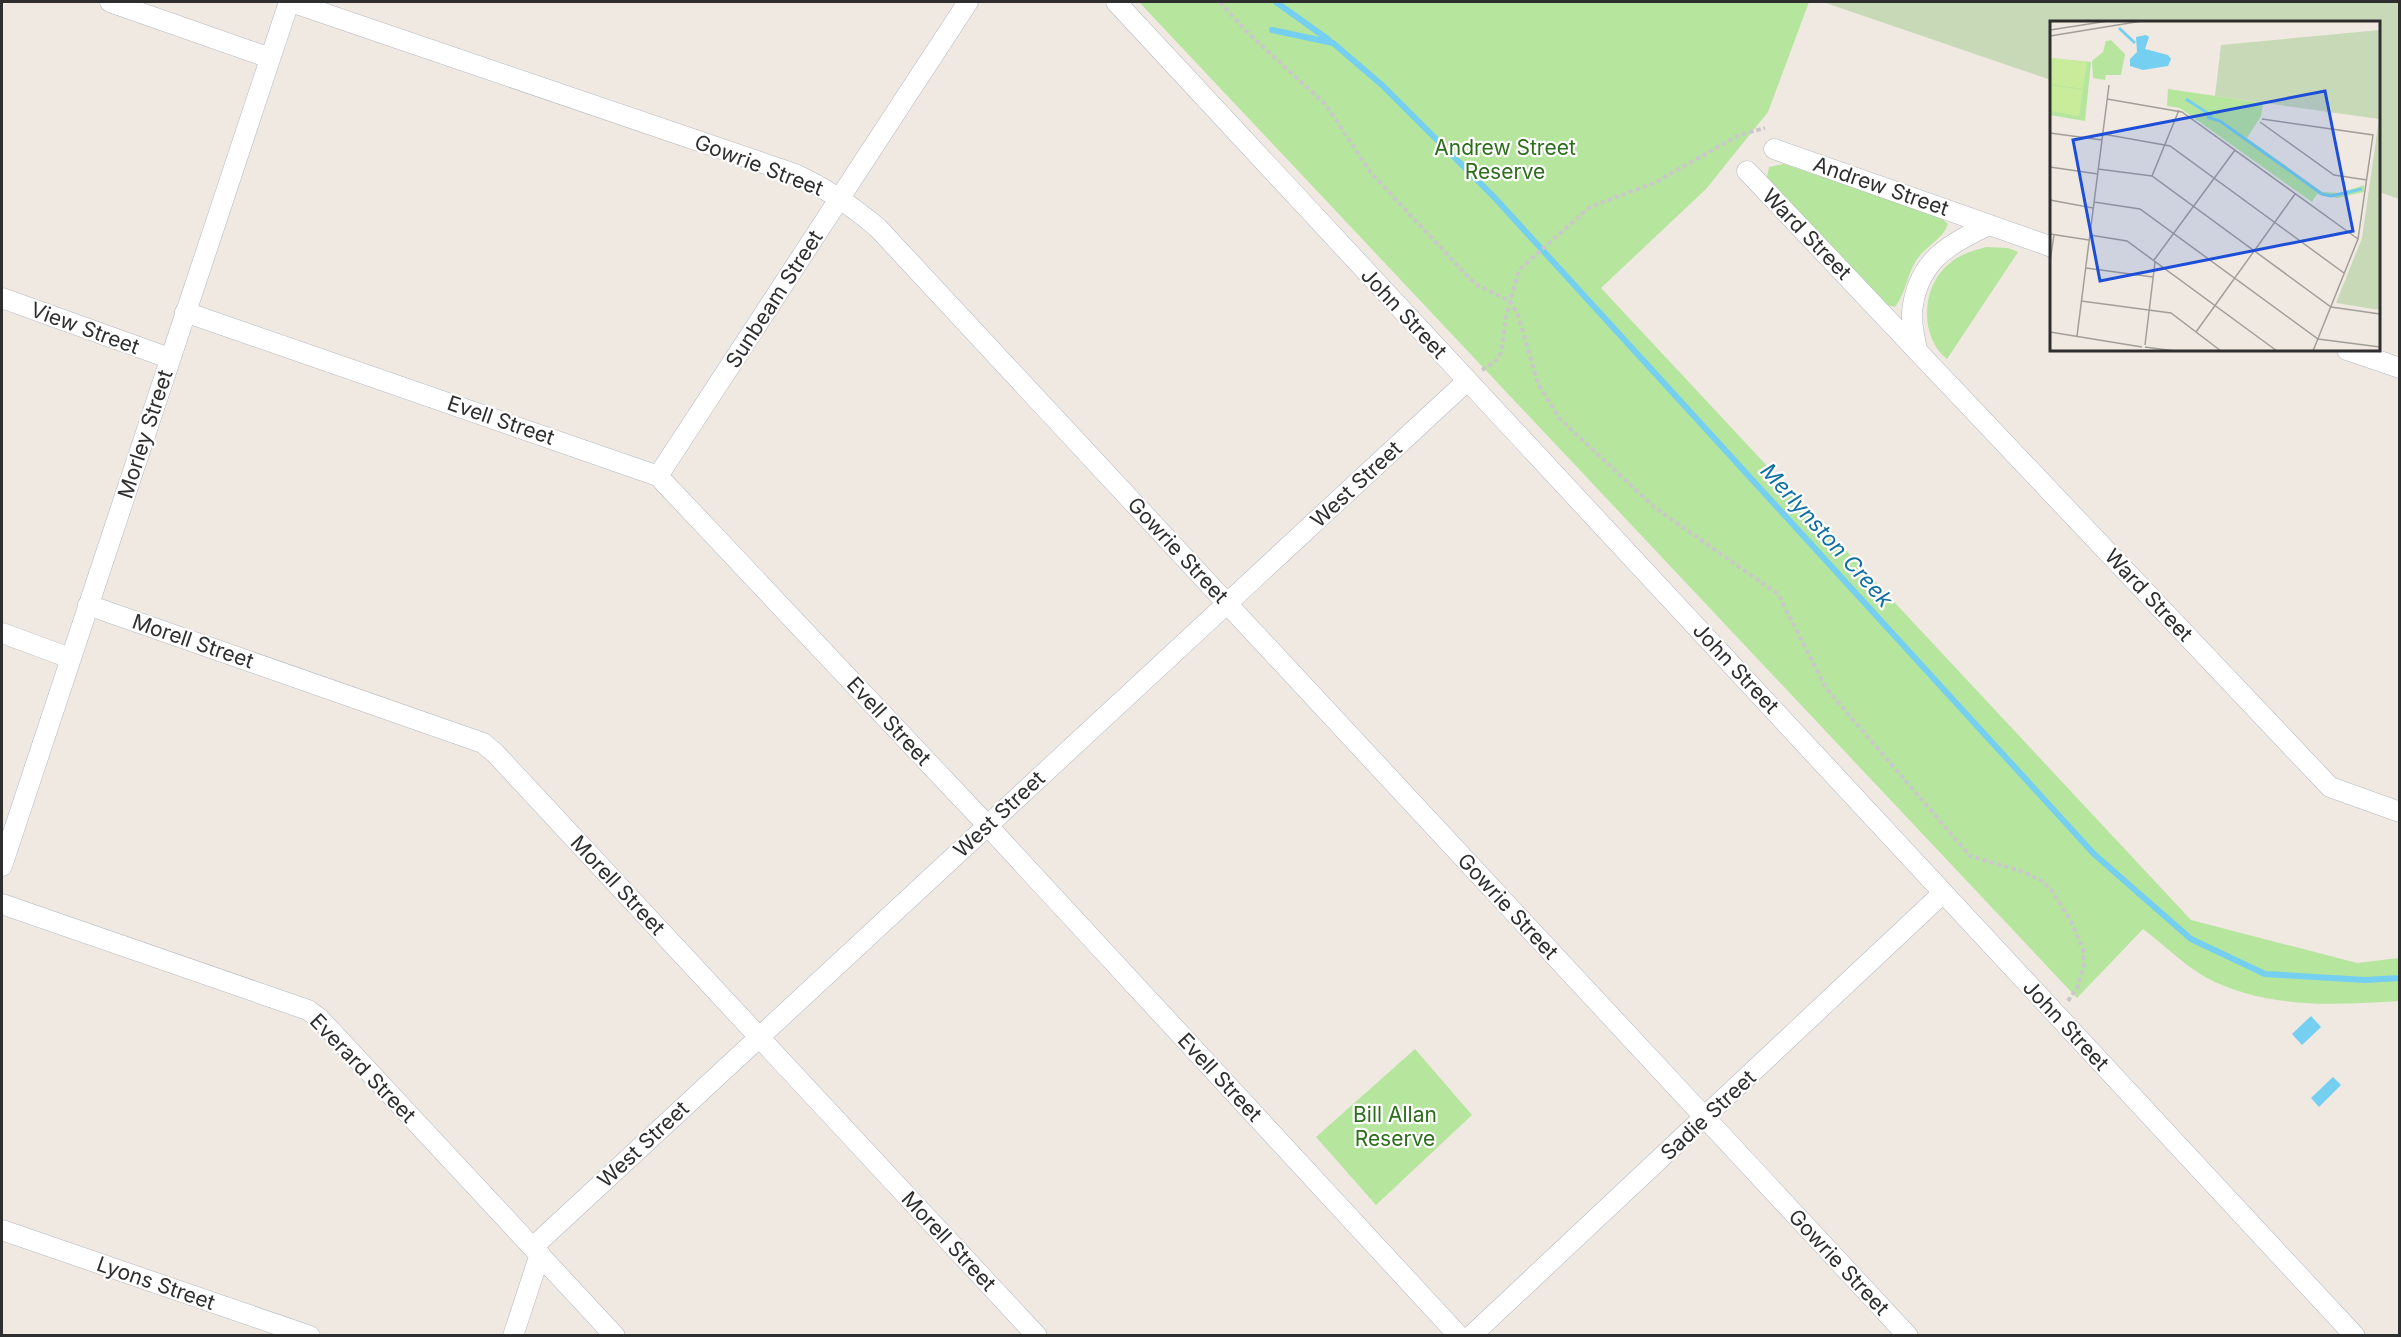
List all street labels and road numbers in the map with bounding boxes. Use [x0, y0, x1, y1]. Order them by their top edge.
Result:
street label: Gowrie Street [691, 129, 827, 201]
street label: Andrew Street [1810, 151, 1952, 221]
street label: Ward Street [1757, 183, 1857, 285]
street label: Sunbeam Street [720, 225, 828, 372]
street label: John Street [1356, 263, 1452, 364]
street label: View Street [27, 297, 143, 359]
street label: Morley Street [112, 366, 178, 501]
street label: Evell Street [444, 390, 558, 450]
street label: West Street [1305, 436, 1407, 532]
street label: Gowrie Street [1123, 492, 1234, 608]
street label: Ward Street [2100, 544, 2198, 646]
street label: Morell Street [129, 609, 257, 673]
street label: John Street [1688, 618, 1784, 719]
street label: Evell Street [842, 672, 936, 770]
street label: West Street [948, 766, 1050, 862]
street label: Morell Street [566, 830, 670, 940]
street label: Gowrie Street [1453, 848, 1564, 964]
street label: John Street [2018, 975, 2114, 1076]
street label: Everard Street [305, 1008, 421, 1128]
street label: Evell Street [1173, 1028, 1267, 1126]
street label: Sadie Street [1655, 1065, 1761, 1165]
street label: West Street [592, 1096, 694, 1192]
street label: Morell Street [897, 1186, 1001, 1296]
street label: Gowrie Street [1784, 1204, 1895, 1320]
street label: Lyons Street [94, 1251, 218, 1315]

